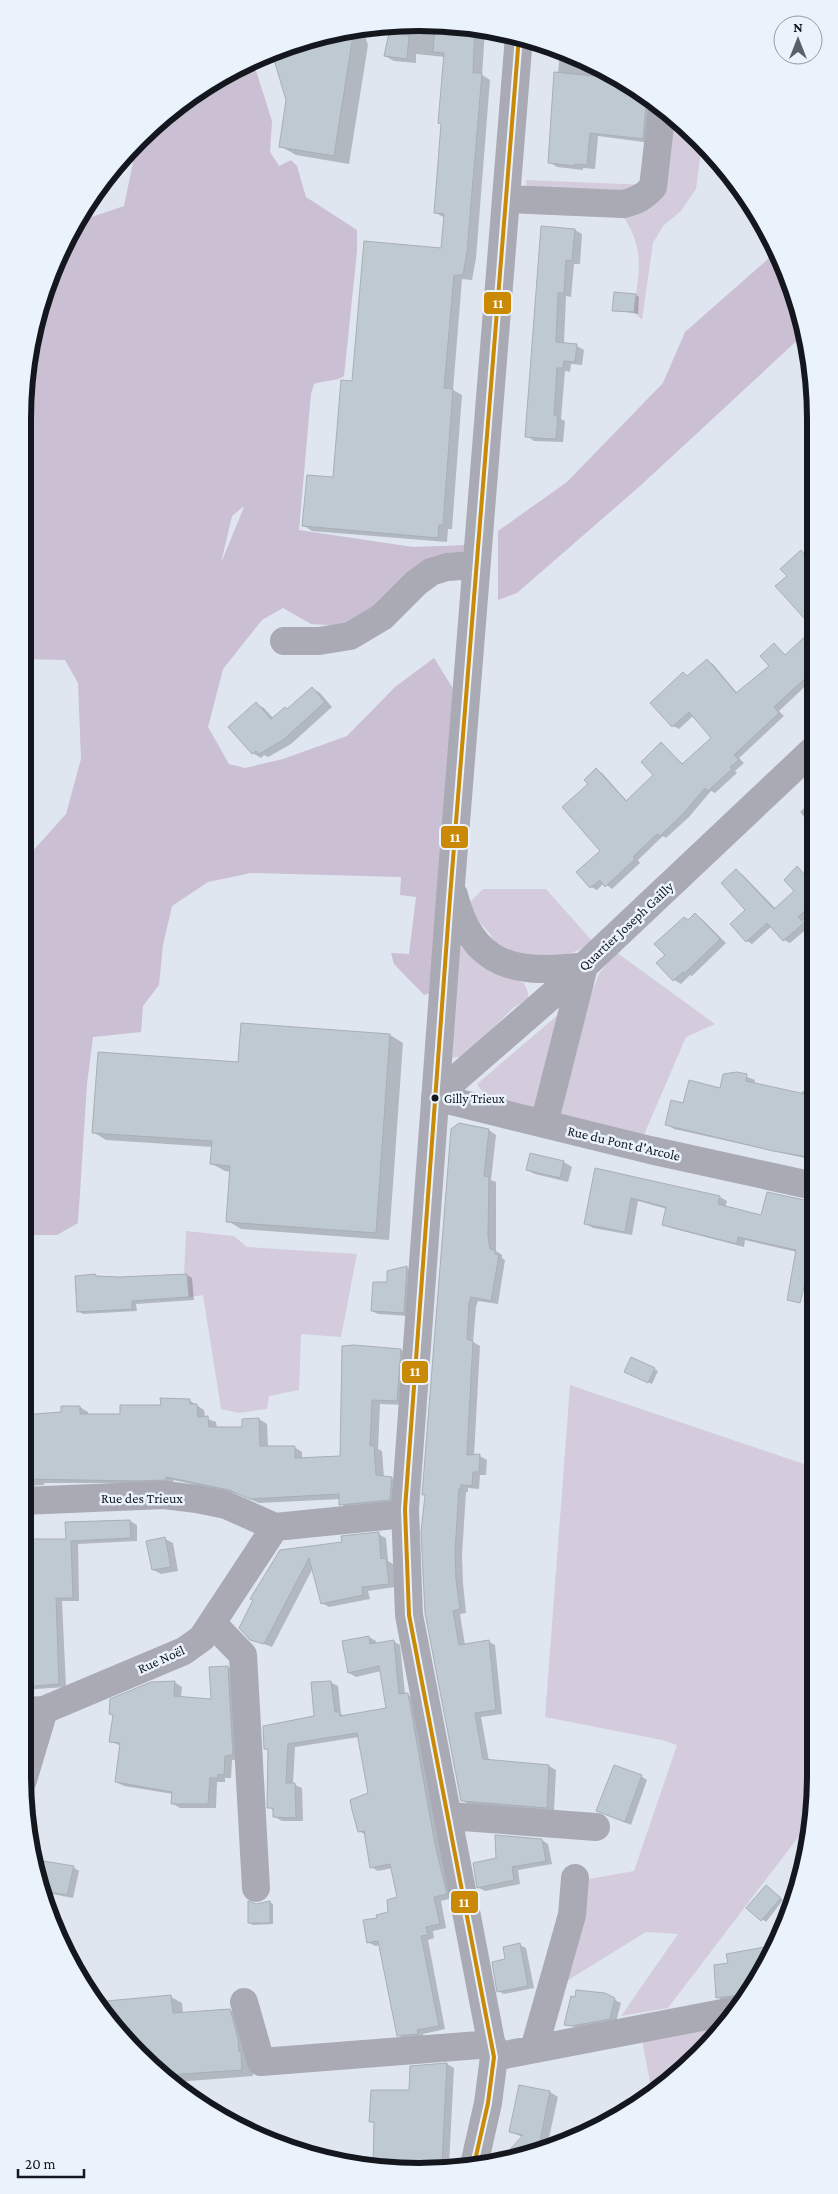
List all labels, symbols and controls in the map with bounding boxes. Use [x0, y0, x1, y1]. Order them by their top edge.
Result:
north arrow [773, 15, 823, 65]
text: N [793, 19, 803, 35]
line badge: 11 [483, 291, 512, 315]
text: 11 [493, 295, 503, 311]
line badge: 11 [440, 825, 469, 849]
text: 11 [450, 829, 460, 845]
street label: Quartier Joseph Gailly [575, 878, 677, 974]
place label: Gilly Trieux [444, 1091, 505, 1106]
marker: Gilly Trieux [430, 1093, 440, 1103]
street label: Rue du Pont d'Arcole [566, 1122, 682, 1164]
line badge: 11 [401, 1360, 429, 1384]
text: 11 [410, 1363, 420, 1379]
street label: Rue des Trieux [101, 1490, 183, 1506]
street label: Rue Noël [135, 1641, 187, 1676]
line badge: 11 [450, 1890, 479, 1914]
text: 11 [459, 1894, 469, 1910]
scale bar [18, 2146, 84, 2178]
text: 20 m [25, 2156, 56, 2172]

